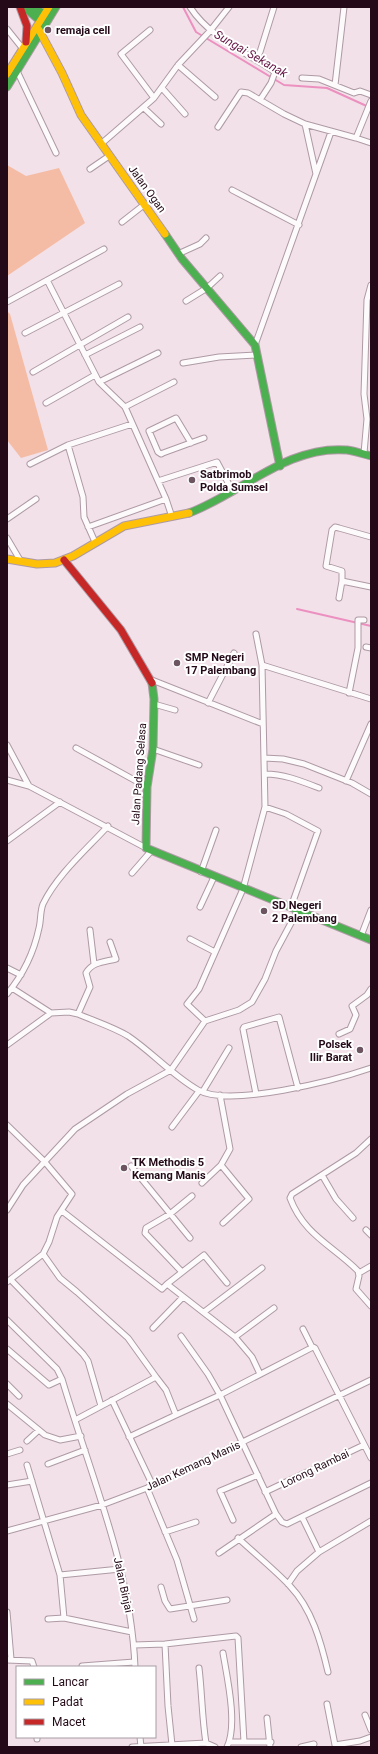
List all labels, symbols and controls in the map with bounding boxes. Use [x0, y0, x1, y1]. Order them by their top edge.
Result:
place label: remaja cell [56, 24, 110, 37]
marker: remaja cell [43, 25, 53, 35]
water label: Sungai Sekanak [212, 27, 291, 81]
street label: Jalan Ogan [125, 163, 169, 215]
place label: Satbrimob Polda Sumsel [200, 468, 268, 494]
marker: Satbrimob Polda Sumsel [187, 475, 197, 485]
place label: SMP Negeri 17 Palembang [185, 651, 256, 677]
marker: SMP Negeri 17 Palembang [172, 658, 182, 668]
street label: Jalan Padang Selasa [129, 723, 149, 825]
place label: SD Negeri 2 Palembang [272, 899, 337, 925]
marker: SD Negeri 2 Palembang [259, 906, 269, 916]
place label: Polsek Ilir Barat [310, 1038, 352, 1064]
marker: Polsek Ilir Barat [355, 1045, 365, 1055]
place label: TK Methodis 5 Kemang Manis [132, 1156, 206, 1182]
marker: TK Methodis 5 Kemang Manis [119, 1163, 129, 1173]
street label: Jalan Kemang Manis [144, 1438, 243, 1494]
street label: Lorong Rambai [279, 1447, 351, 1491]
street label: Jalan Binjai [111, 1556, 135, 1614]
legend [16, 1666, 156, 1738]
text: Lancar [52, 1675, 89, 1689]
text: Padat [52, 1695, 83, 1709]
text: Macet [52, 1715, 86, 1729]

